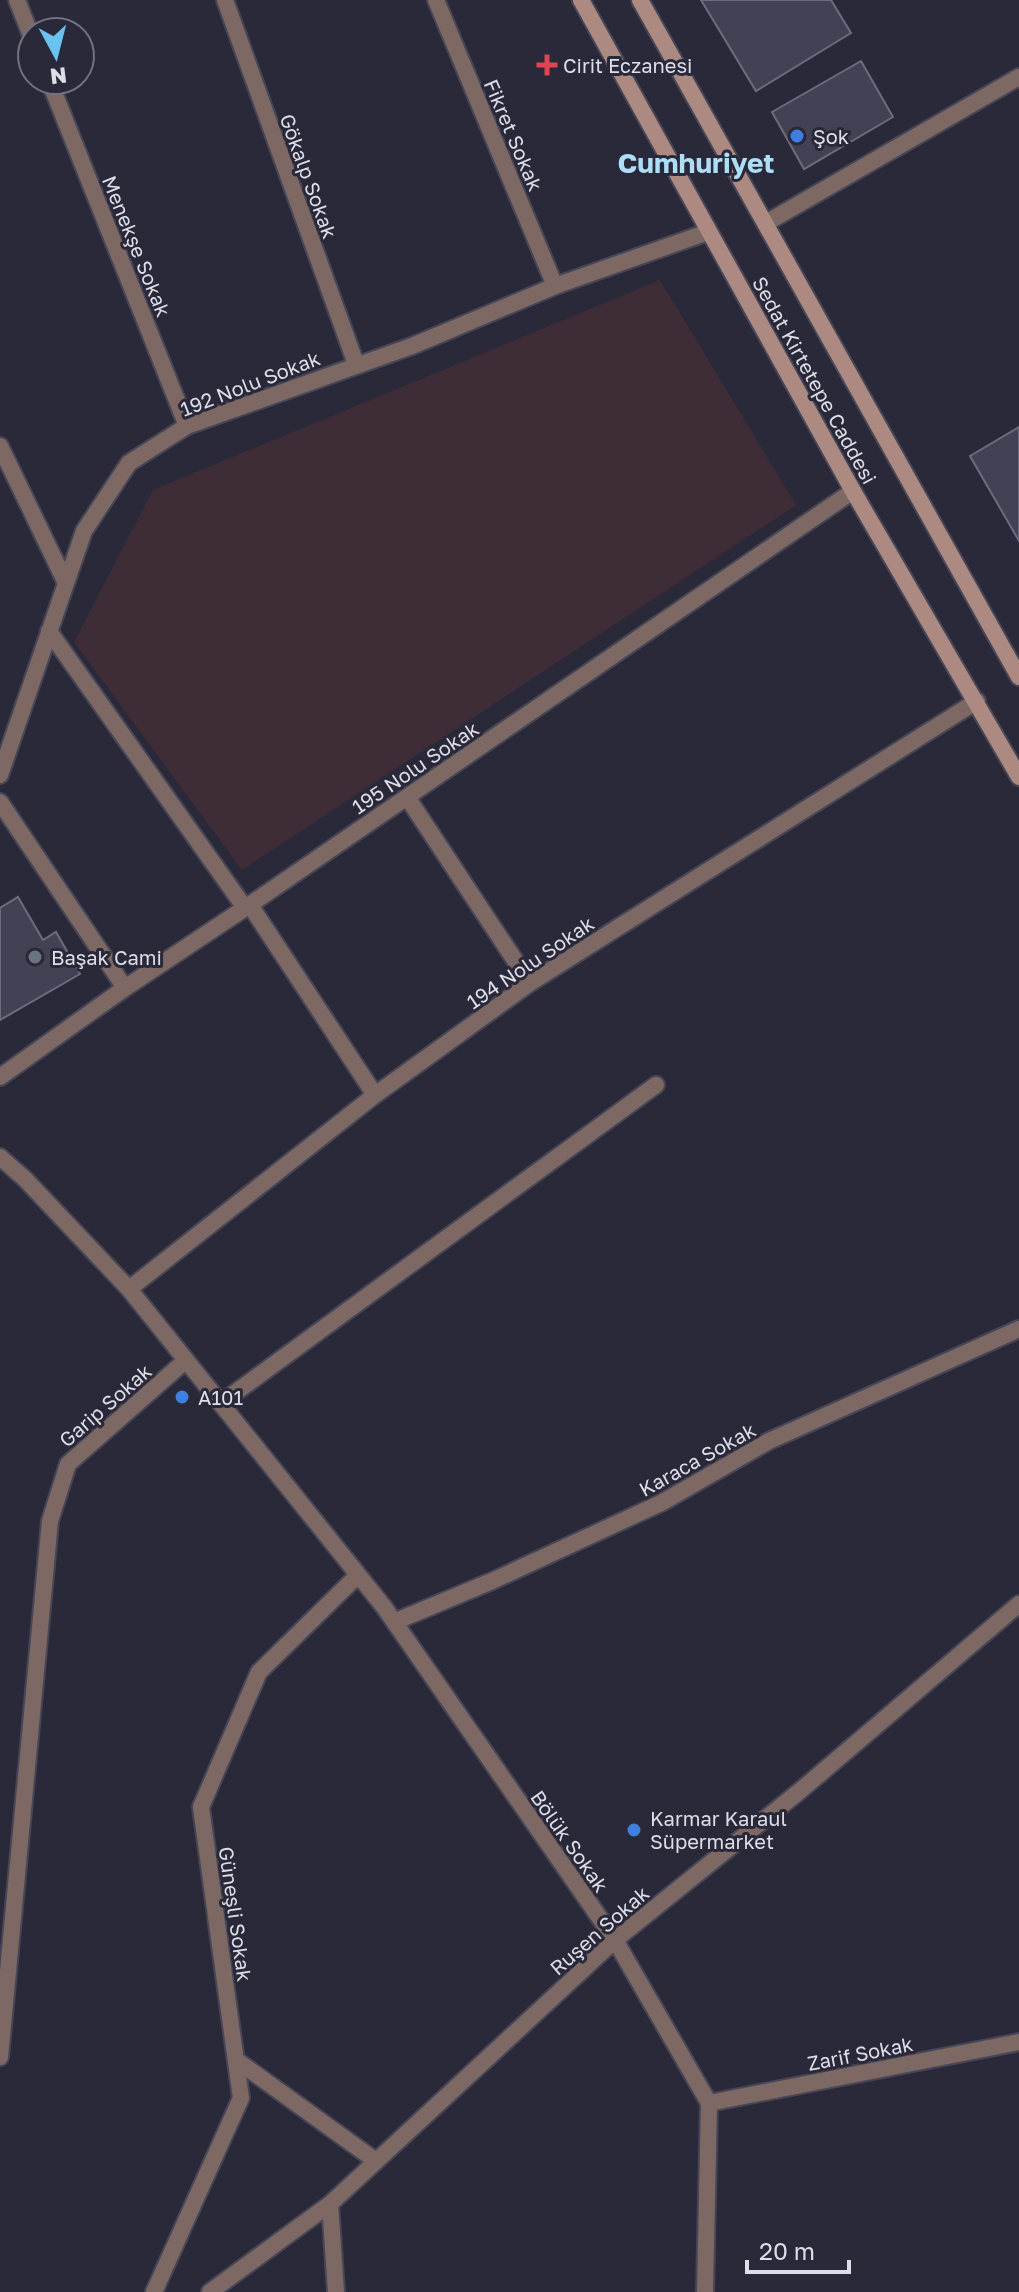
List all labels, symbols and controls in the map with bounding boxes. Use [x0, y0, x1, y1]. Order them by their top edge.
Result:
north arrow [16, 16, 96, 96]
place label: Cirit Eczanesi [563, 53, 692, 77]
marker: Cirit Eczanesi [538, 56, 556, 74]
text: N [49, 62, 68, 91]
street label: Fikret Sokak [480, 75, 548, 195]
street label: Gökalp Sokak [275, 110, 343, 242]
place label: Şok [813, 124, 849, 148]
marker: Şok [788, 127, 806, 145]
district label: Cumhuriyet [617, 146, 775, 179]
street label: Menekşe Sokak [98, 172, 176, 320]
street label: Sedat Kirtetepe Caddesi [748, 272, 882, 488]
street label: 192 Nolu Sokak [177, 345, 323, 421]
street label: 195 Nolu Sokak [347, 716, 483, 818]
street label: 194 Nolu Sokak [462, 911, 598, 1013]
place label: Başak Cami [51, 945, 162, 969]
marker: Başak Cami [26, 948, 44, 966]
street label: Garip Sokak [54, 1358, 156, 1452]
place label: A101 [198, 1385, 243, 1409]
marker: A101 [173, 1388, 191, 1406]
street label: Karaca Sokak [635, 1417, 759, 1501]
street label: Bölük Sokak [526, 1785, 614, 1897]
place label: Karmar Karaul Süpermarket [650, 1806, 787, 1853]
marker: Karmar Karaul Süpermarket [625, 1821, 643, 1839]
street label: Güneşli Sokak [215, 1845, 257, 1983]
street label: Ruşen Sokak [545, 1880, 653, 1980]
street label: Zarif Sokak [805, 2031, 915, 2075]
scale bar [747, 2224, 849, 2274]
text: 20 m [759, 2236, 815, 2265]

